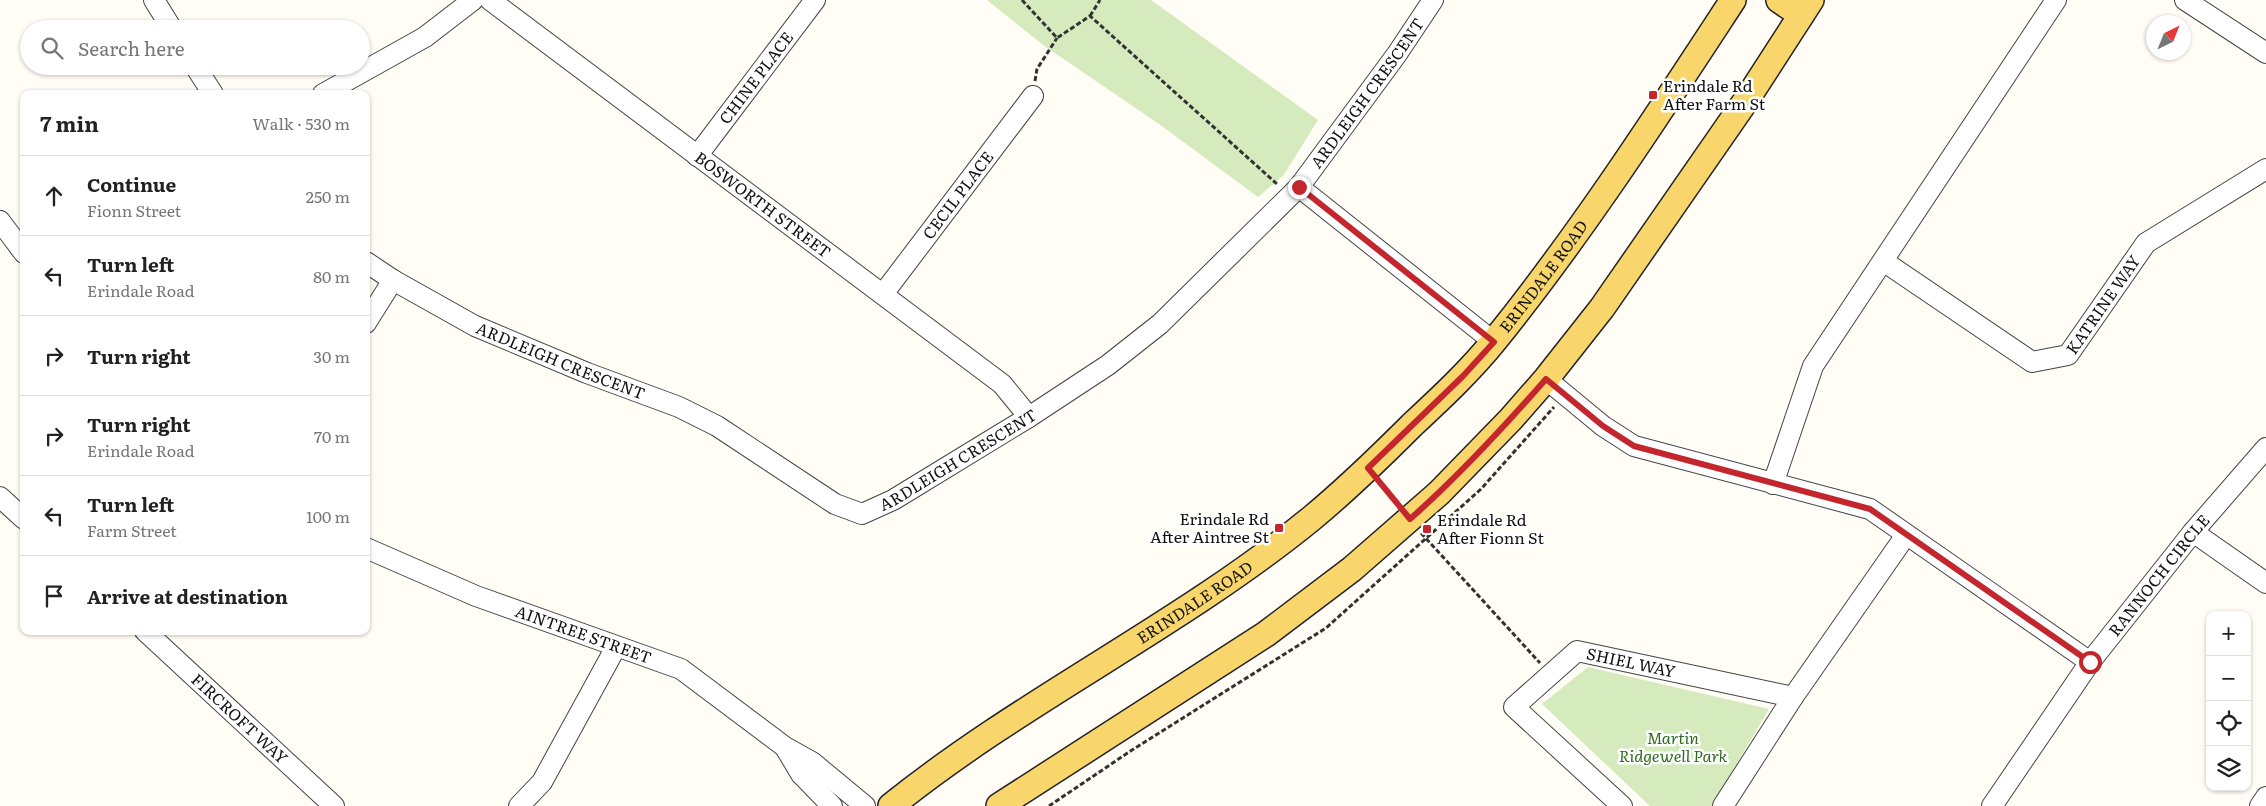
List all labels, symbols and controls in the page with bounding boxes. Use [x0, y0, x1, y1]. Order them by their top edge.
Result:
street label: ARDLEIGH CRESCENT [1304, 13, 1429, 173]
north arrow [2146, 15, 2191, 60]
search box [20, 20, 370, 75]
street label: CHINE PLACE [712, 26, 798, 129]
icon: search [38, 34, 66, 62]
text: Search here [78, 34, 185, 62]
place label: Erindale Rd After Farm St [1663, 73, 1766, 115]
marker: Erindale Rd After Farm St [1647, 89, 1659, 101]
text: 7 min [40, 107, 99, 138]
text: Walk · 530 m [253, 111, 350, 135]
street label: BOSWORTH STREET [690, 145, 837, 263]
street label: CECIL PLACE [916, 145, 998, 244]
text: Continue [87, 170, 176, 198]
route end [1288, 176, 1311, 199]
icon: ahead [40, 182, 68, 210]
text: 250 m [306, 184, 350, 208]
text: Fionn Street [87, 198, 181, 222]
street label: ERINDALE ROAD [1493, 215, 1593, 337]
street label: KATRINE WAY [2059, 249, 2146, 359]
text: Turn left [87, 250, 174, 278]
icon: left [40, 262, 68, 290]
text: 80 m [313, 264, 350, 288]
text: Erindale Road [87, 278, 195, 302]
street label: ARDLEIGH CRESCENT [473, 315, 649, 405]
icon: right [40, 342, 68, 370]
text: Turn right [87, 342, 191, 370]
text: 30 m [313, 344, 350, 368]
street label: ARDLEIGH CRESCENT [875, 402, 1041, 516]
text: Turn right [87, 410, 191, 438]
icon: right [40, 422, 68, 450]
text: 70 m [314, 424, 350, 448]
text: Erindale Road [87, 438, 195, 462]
text: Turn left [87, 490, 174, 518]
icon: left [40, 502, 68, 530]
text: 100 m [306, 504, 350, 528]
place label: Erindale Rd After Aintree St [1150, 506, 1270, 548]
place label: Erindale Rd After Fionn St [1437, 507, 1544, 549]
street label: RANNOCH CIRCLE [2102, 508, 2215, 641]
text: Farm Street [87, 518, 177, 542]
marker: Erindale Rd After Aintree St [1273, 522, 1285, 534]
marker: Erindale Rd After Fionn St [1421, 523, 1433, 535]
street label: ERINDALE ROAD [1132, 554, 1257, 649]
icon: arrive [40, 582, 68, 610]
text: Arrive at destination [87, 582, 288, 610]
street label: AINTREE STREET [512, 598, 655, 669]
map controls [2206, 611, 2251, 791]
button: + [2206, 611, 2251, 656]
street label: SHIEL WAY [1585, 640, 1678, 683]
route start [2079, 651, 2102, 674]
button: − [2206, 656, 2251, 701]
street label: FIRCROFT WAY [187, 667, 294, 769]
button: locate [2206, 701, 2251, 746]
park label: Martin Ridgewell Park [1619, 725, 1727, 767]
button: layers [2206, 746, 2251, 791]

